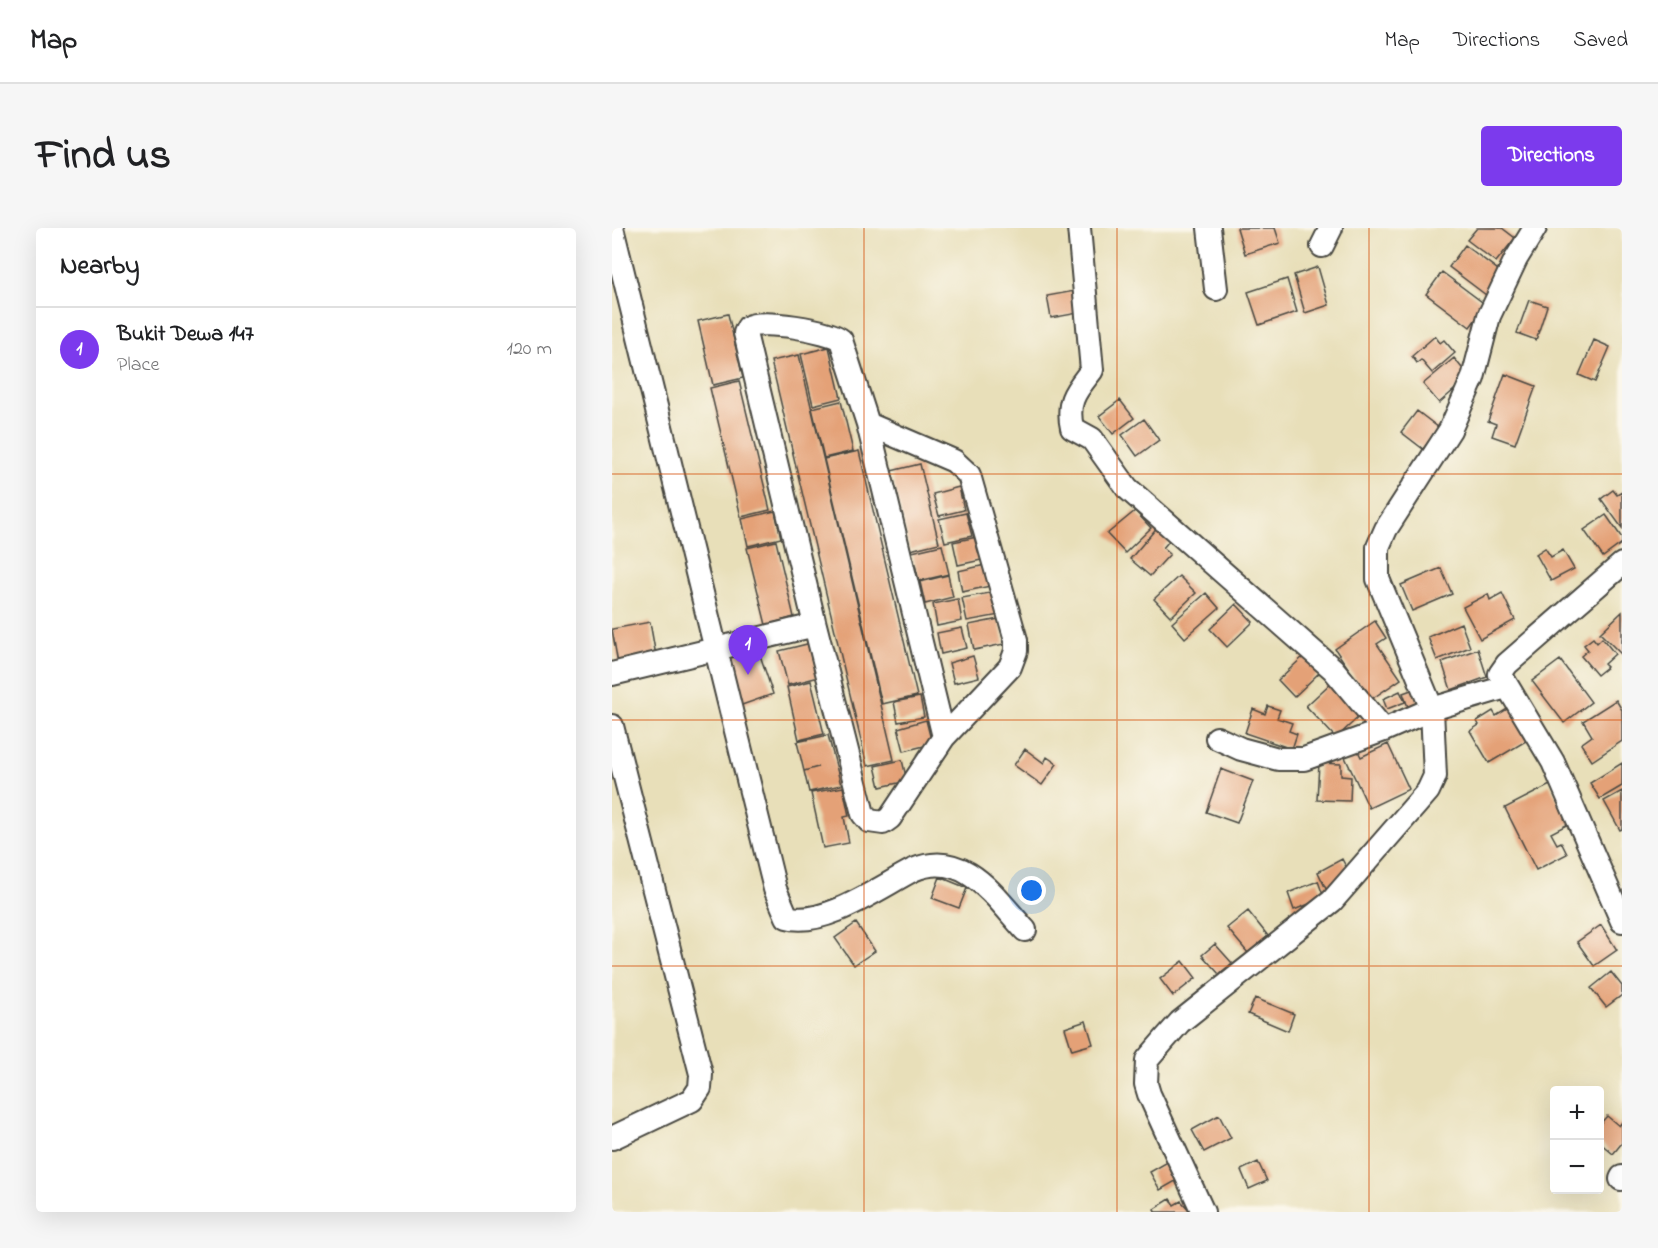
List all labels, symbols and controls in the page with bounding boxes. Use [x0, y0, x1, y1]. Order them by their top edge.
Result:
text: Map [30, 21, 77, 62]
text: Map [1384, 26, 1420, 56]
text: Directions [1453, 26, 1540, 56]
text: Saved [1573, 26, 1628, 56]
text: Find us [36, 126, 171, 187]
button: Directions [1481, 126, 1622, 186]
text: Nearby [60, 248, 139, 286]
text: Bukit Dewa 147 [117, 319, 254, 351]
text: 1 [76, 335, 83, 364]
text: 120 m [507, 335, 552, 364]
text: Place [117, 351, 159, 380]
pin: 1 [728, 626, 768, 675]
your location [1017, 876, 1046, 905]
map controls [1550, 1086, 1604, 1194]
button: + [1550, 1086, 1604, 1140]
button: − [1550, 1140, 1604, 1194]

